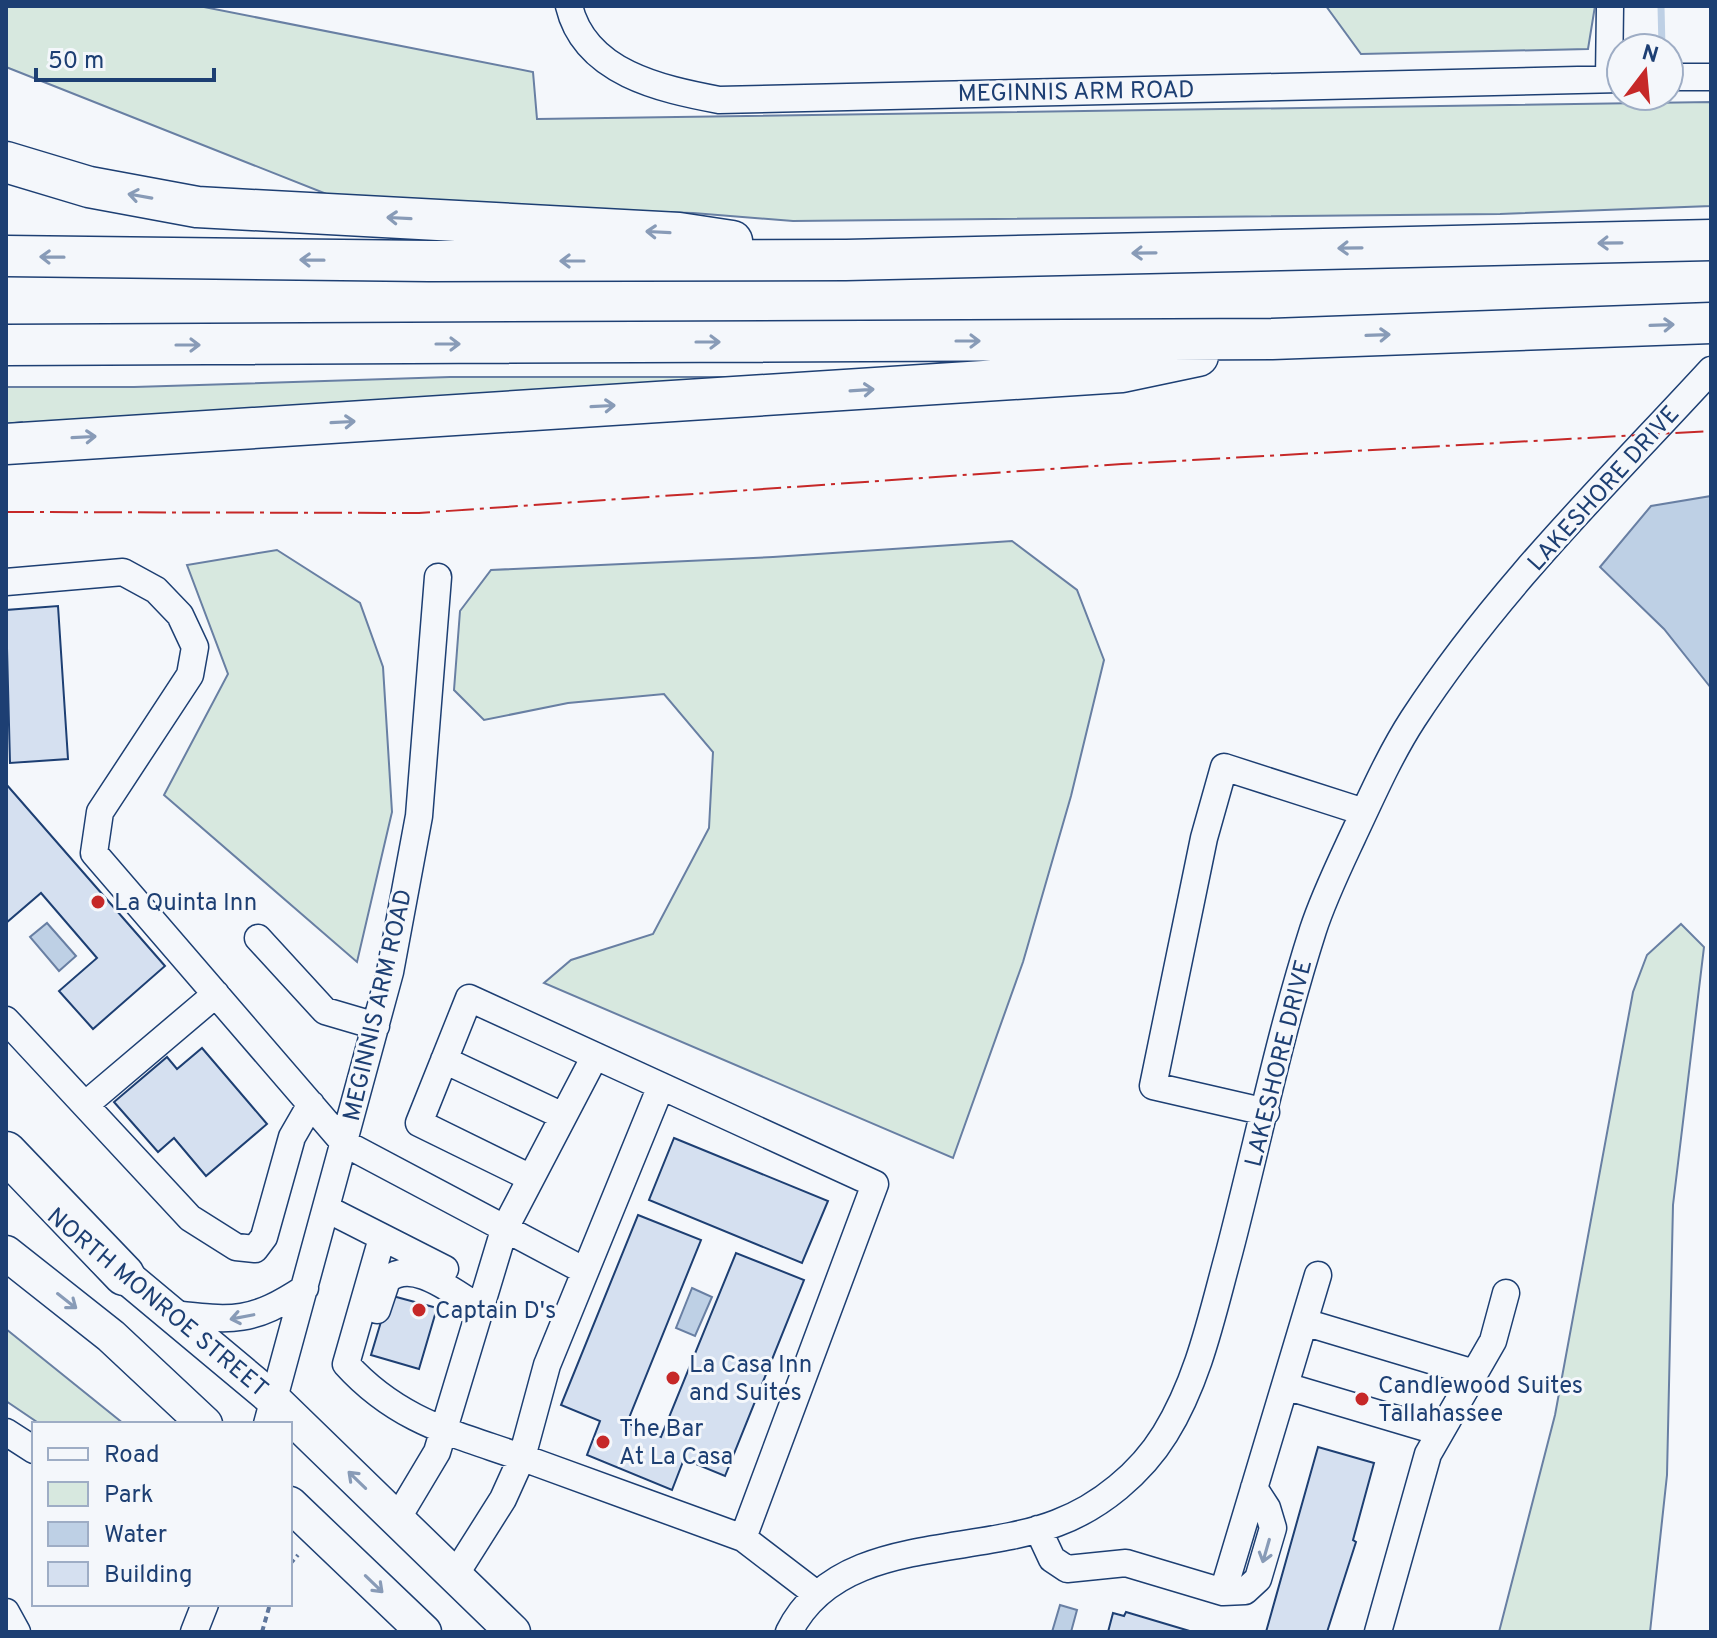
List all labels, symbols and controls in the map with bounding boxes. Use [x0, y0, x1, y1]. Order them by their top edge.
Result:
scale bar [36, 32, 214, 82]
north arrow [1605, 32, 1685, 112]
text: N [1639, 40, 1661, 70]
text: 50 m [48, 47, 104, 77]
street label: MEGINNIS ARM ROAD [957, 76, 1195, 110]
one-way arrow [128, 188, 153, 203]
one-way arrow [386, 210, 413, 225]
one-way arrow [645, 224, 672, 239]
one-way arrow [1597, 235, 1624, 251]
one-way arrow [1337, 240, 1364, 256]
one-way arrow [1131, 245, 1158, 260]
one-way arrow [39, 249, 66, 265]
one-way arrow [299, 252, 326, 268]
one-way arrow [559, 253, 586, 269]
one-way arrow [1648, 317, 1675, 332]
one-way arrow [1364, 327, 1391, 342]
one-way arrow [954, 333, 981, 349]
one-way arrow [694, 334, 721, 350]
one-way arrow [434, 336, 461, 352]
one-way arrow [174, 337, 201, 353]
one-way arrow [848, 382, 875, 397]
one-way arrow [589, 398, 616, 413]
street label: LAKESHORE DRIVE [1522, 400, 1687, 578]
one-way arrow [329, 414, 356, 429]
one-way arrow [70, 429, 97, 444]
street label: MEGINNIS ARM ROAD [338, 887, 420, 1124]
place label: La Quinta Inn [114, 889, 257, 919]
marker: La Quinta Inn [89, 893, 107, 911]
street label: LAKESHORE DRIVE [1240, 957, 1320, 1170]
street label: NORTH MONROE STREET [40, 1202, 273, 1405]
one-way arrow [56, 1292, 77, 1310]
place label: Captain D's [435, 1297, 556, 1327]
marker: Captain D's [410, 1301, 428, 1319]
one-way arrow [230, 1310, 256, 1325]
place label: La Casa Inn and Suites [689, 1351, 812, 1409]
marker: La Casa Inn and Suites [664, 1369, 682, 1387]
place label: Candlewood Suites Tallahassee [1378, 1372, 1583, 1430]
marker: Candlewood Suites Tallahassee [1353, 1390, 1371, 1408]
place label: The Bar At La Casa [619, 1415, 733, 1473]
legend [32, 1422, 292, 1606]
marker: The Bar At La Casa [594, 1433, 612, 1451]
text: Road [104, 1441, 160, 1471]
one-way arrow [348, 1471, 367, 1490]
text: Park [104, 1481, 154, 1511]
text: Water [104, 1521, 167, 1551]
one-way arrow [1258, 1538, 1273, 1564]
text: Building [104, 1561, 193, 1591]
one-way arrow [364, 1574, 383, 1593]

